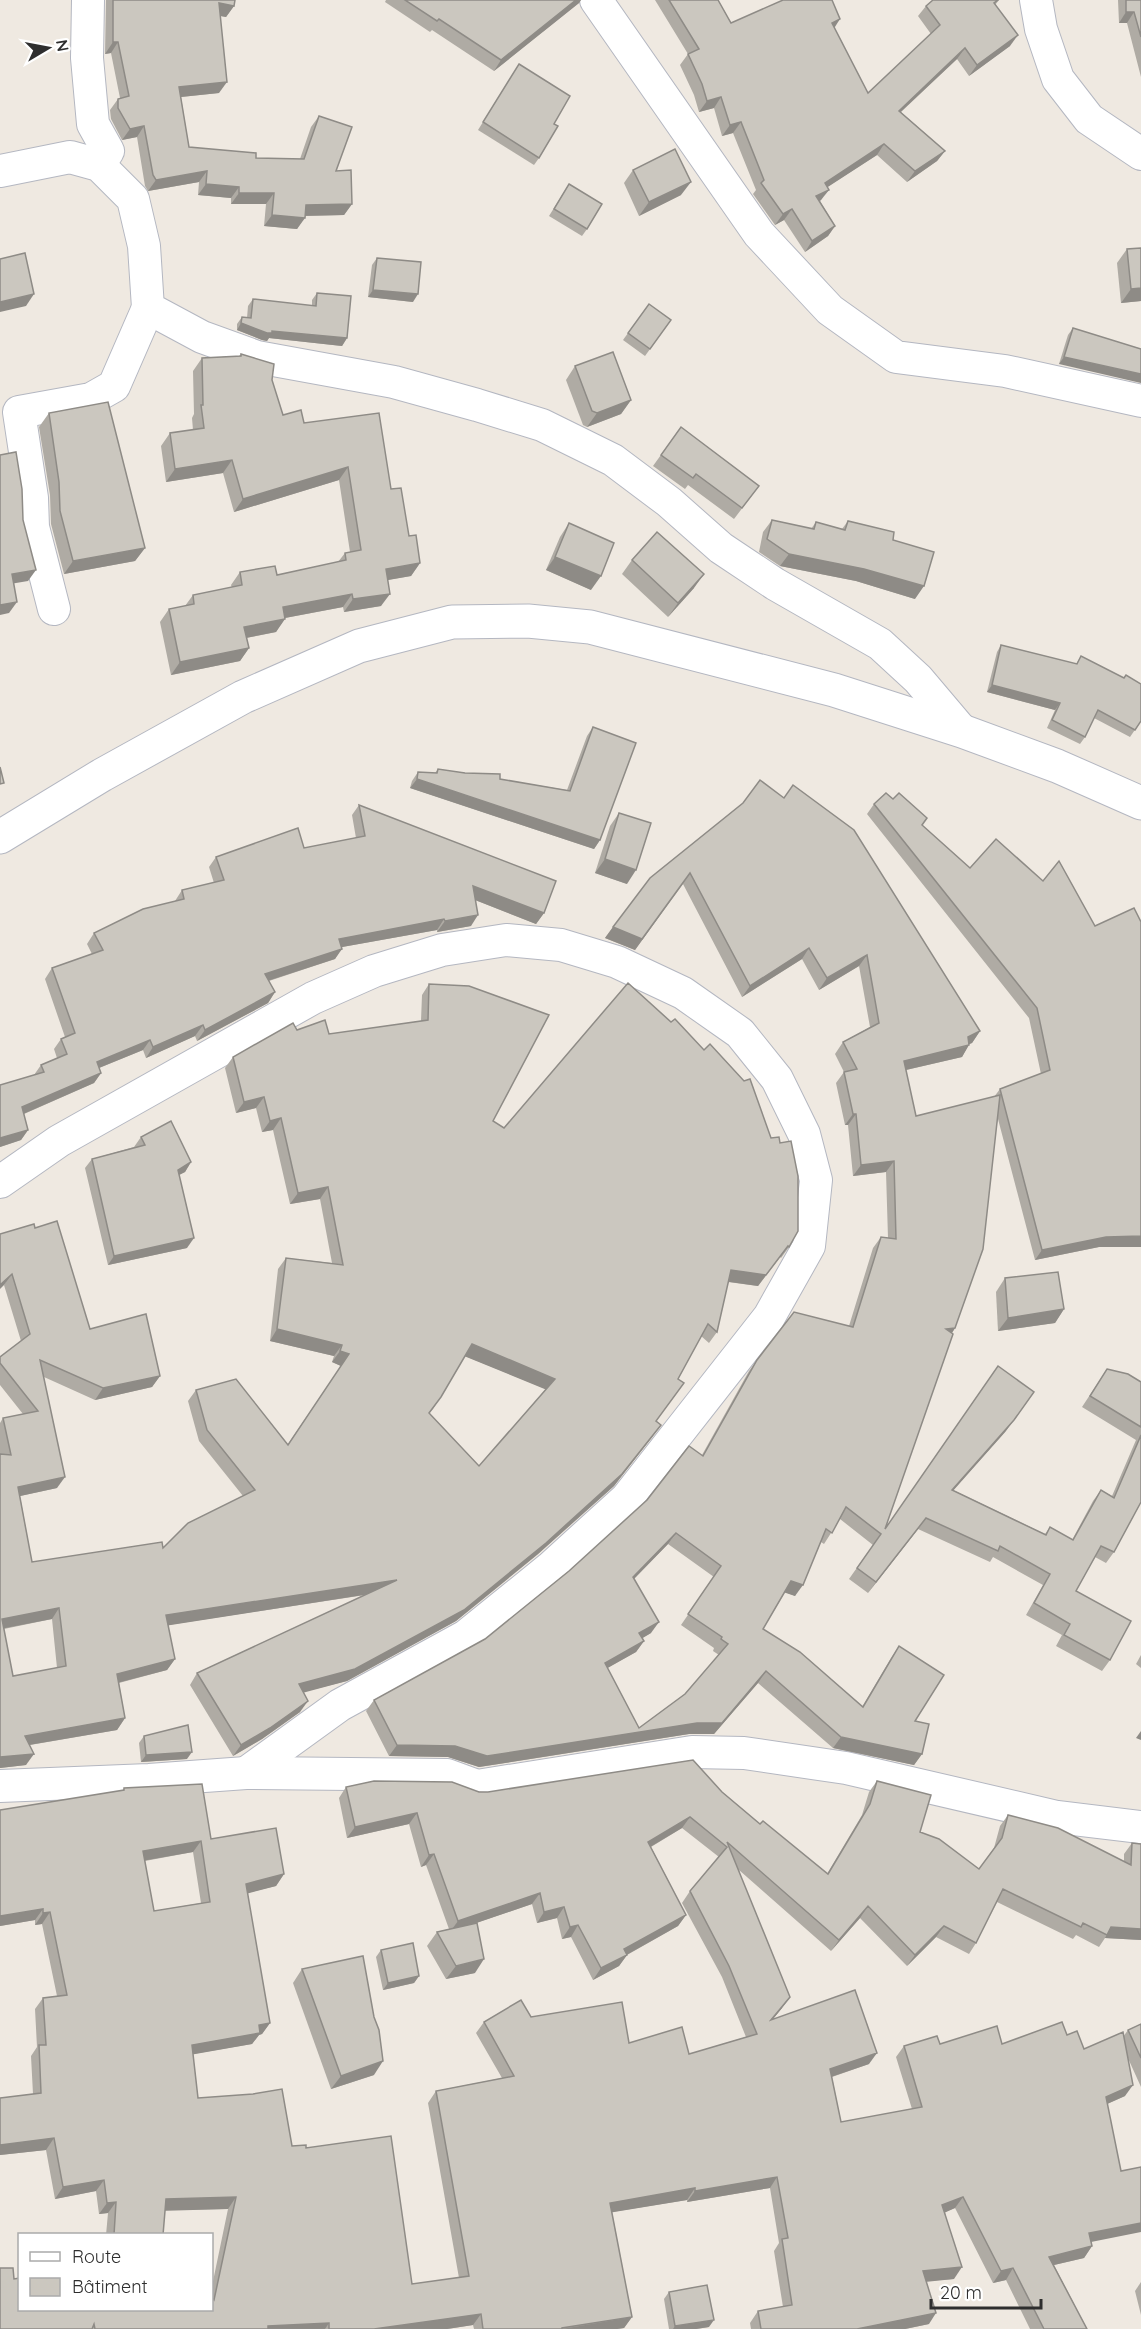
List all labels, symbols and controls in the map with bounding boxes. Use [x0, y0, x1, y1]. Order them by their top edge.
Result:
north arrow [18, 18, 78, 78]
text: N [52, 38, 74, 53]
legend [18, 2233, 213, 2311]
text: Route [72, 2245, 121, 2268]
scale bar [931, 2272, 1040, 2310]
text: Bâtiment [72, 2275, 148, 2298]
text: 20 m [940, 2281, 982, 2304]

